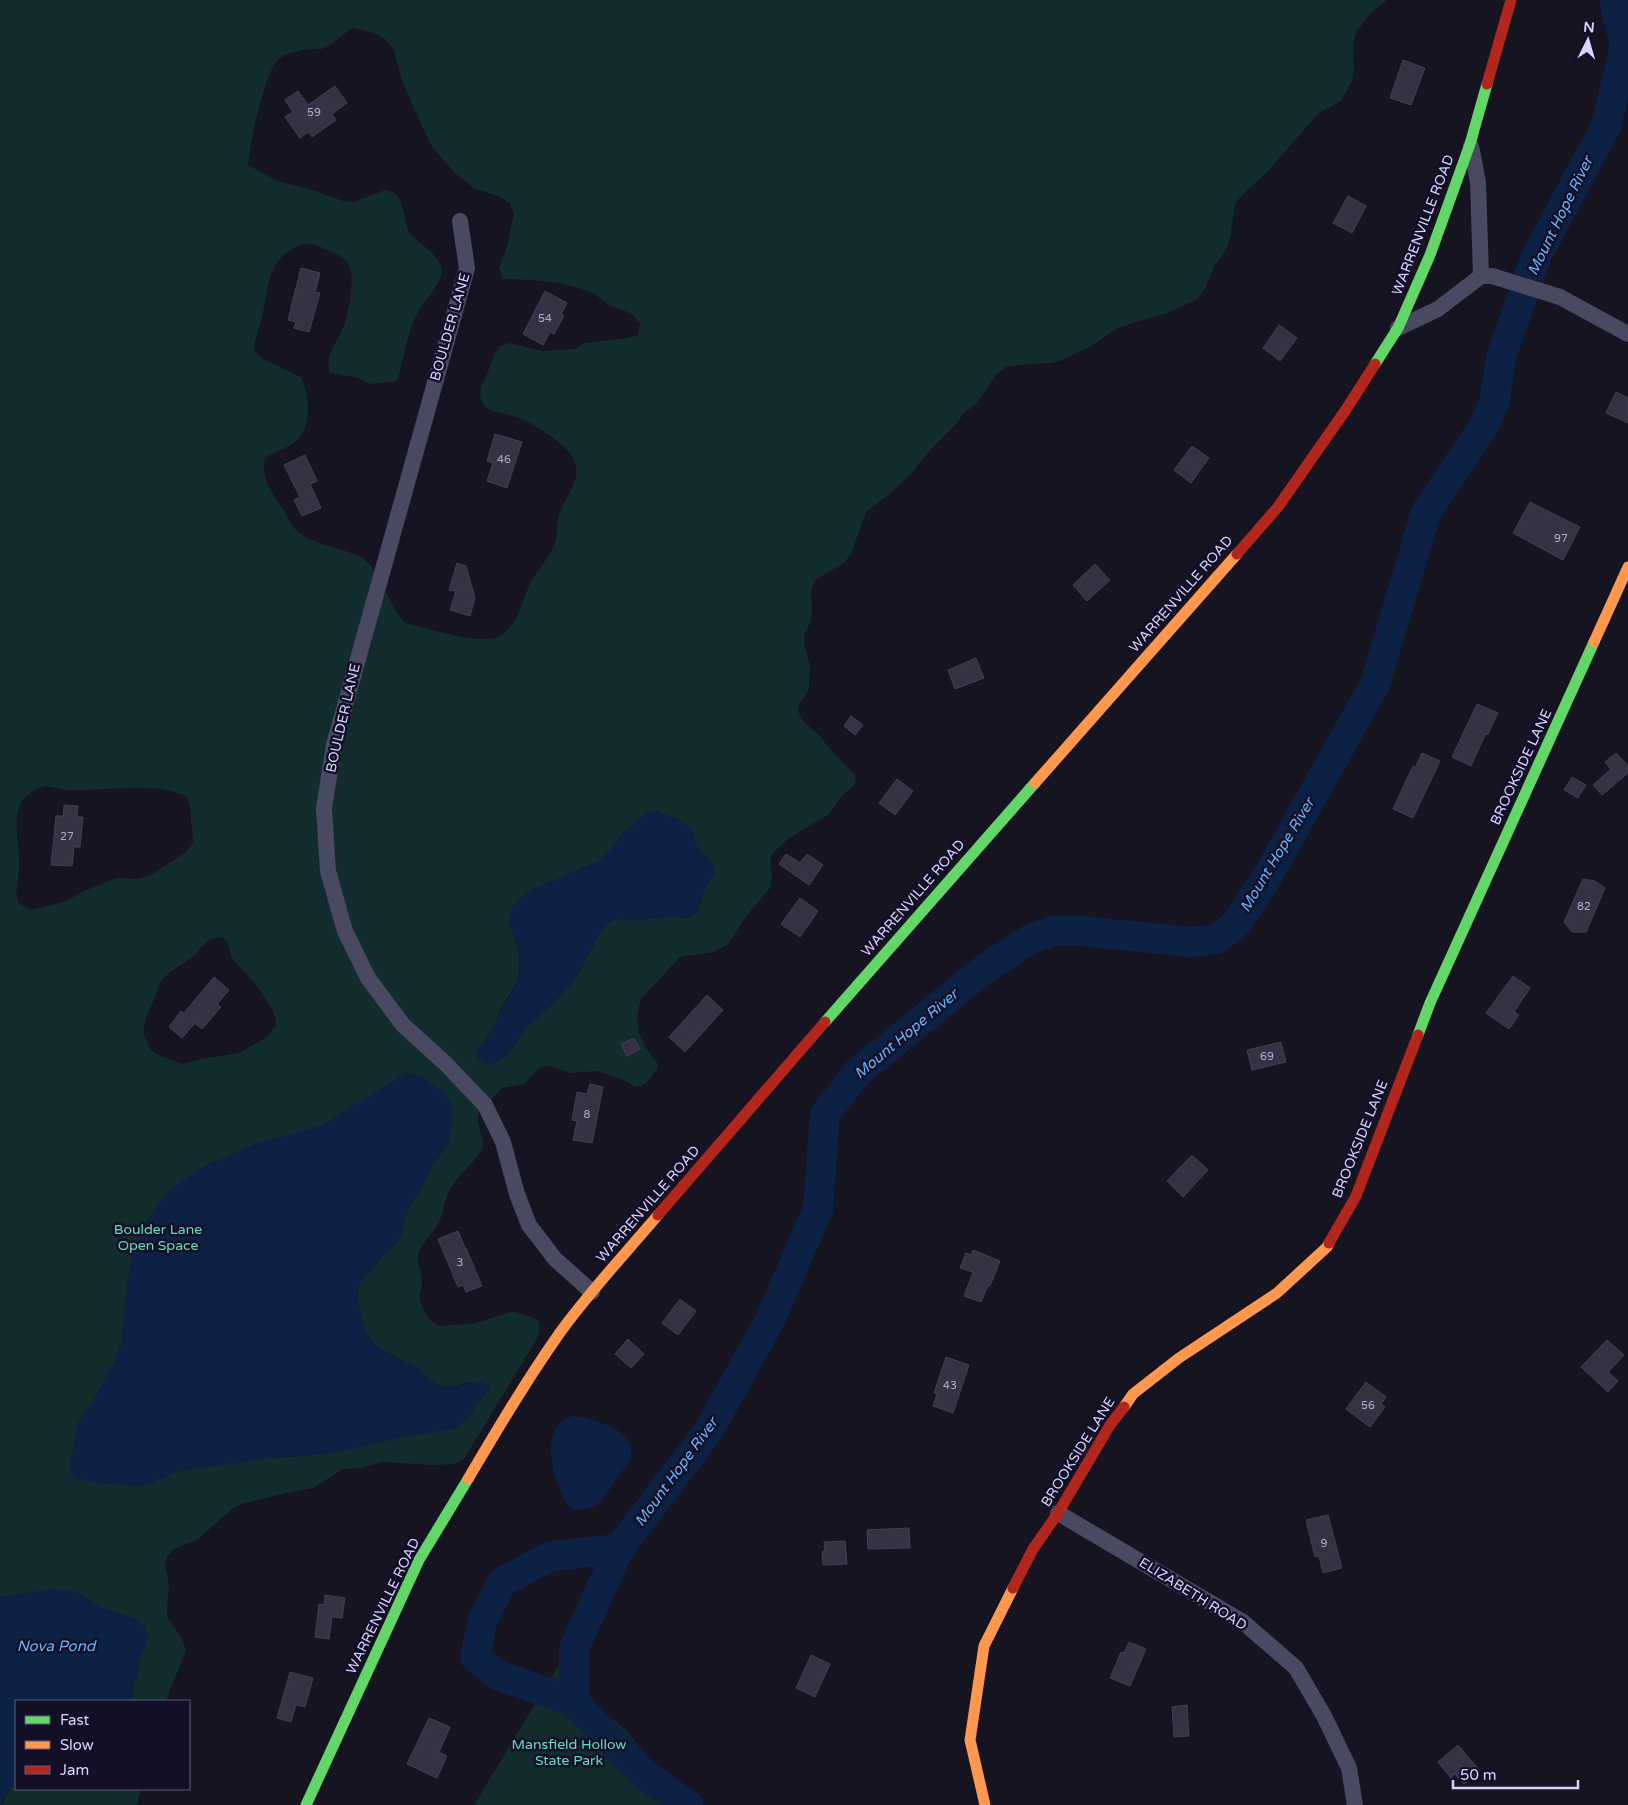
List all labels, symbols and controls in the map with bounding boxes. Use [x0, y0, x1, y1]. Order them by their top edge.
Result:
north arrow [1563, 15, 1613, 65]
text: N [1583, 19, 1595, 37]
house number: 59 [307, 106, 321, 119]
street label: WARRENVILLE ROAD [1388, 152, 1458, 298]
water label: Mount Hope River [1523, 152, 1598, 278]
street label: BOULDER LANE [427, 271, 474, 383]
house number: 54 [538, 312, 552, 325]
house number: 46 [497, 453, 511, 466]
street label: WARRENVILLE ROAD [1126, 532, 1236, 656]
house number: 97 [1554, 532, 1568, 545]
street label: BOULDER LANE [322, 662, 364, 774]
street label: BROOKSIDE LANE [1487, 706, 1555, 828]
water label: Mount Hope River [1236, 793, 1319, 915]
house number: 27 [60, 830, 74, 843]
street label: WARRENVILLE ROAD [858, 836, 968, 960]
house number: 82 [1577, 900, 1591, 913]
water label: Mount Hope River [851, 984, 963, 1083]
house number: 69 [1260, 1050, 1274, 1063]
street label: BROOKSIDE LANE [1329, 1077, 1391, 1201]
house number: 8 [584, 1108, 591, 1121]
street label: WARRENVILLE ROAD [593, 1142, 703, 1266]
park label: Boulder Lane Open Space [114, 1221, 202, 1254]
house number: 3 [457, 1256, 464, 1269]
house number: 43 [943, 1379, 957, 1392]
street label: BROOKSIDE LANE [1037, 1394, 1119, 1510]
house number: 56 [1361, 1399, 1375, 1412]
water label: Mount Hope River [631, 1412, 723, 1530]
street label: WARRENVILLE ROAD [343, 1535, 423, 1677]
house number: 9 [1321, 1537, 1328, 1550]
street label: ELIZABETH ROAD [1136, 1554, 1250, 1634]
water label: Nova Pond [17, 1637, 97, 1655]
legend [15, 1700, 190, 1790]
text: Fast [60, 1711, 90, 1729]
text: Slow [60, 1736, 94, 1754]
park label: Mansfield Hollow State Park [512, 1736, 626, 1769]
scale bar [1453, 1758, 1578, 1790]
text: Jam [60, 1761, 89, 1779]
text: 50 m [1460, 1766, 1497, 1784]

